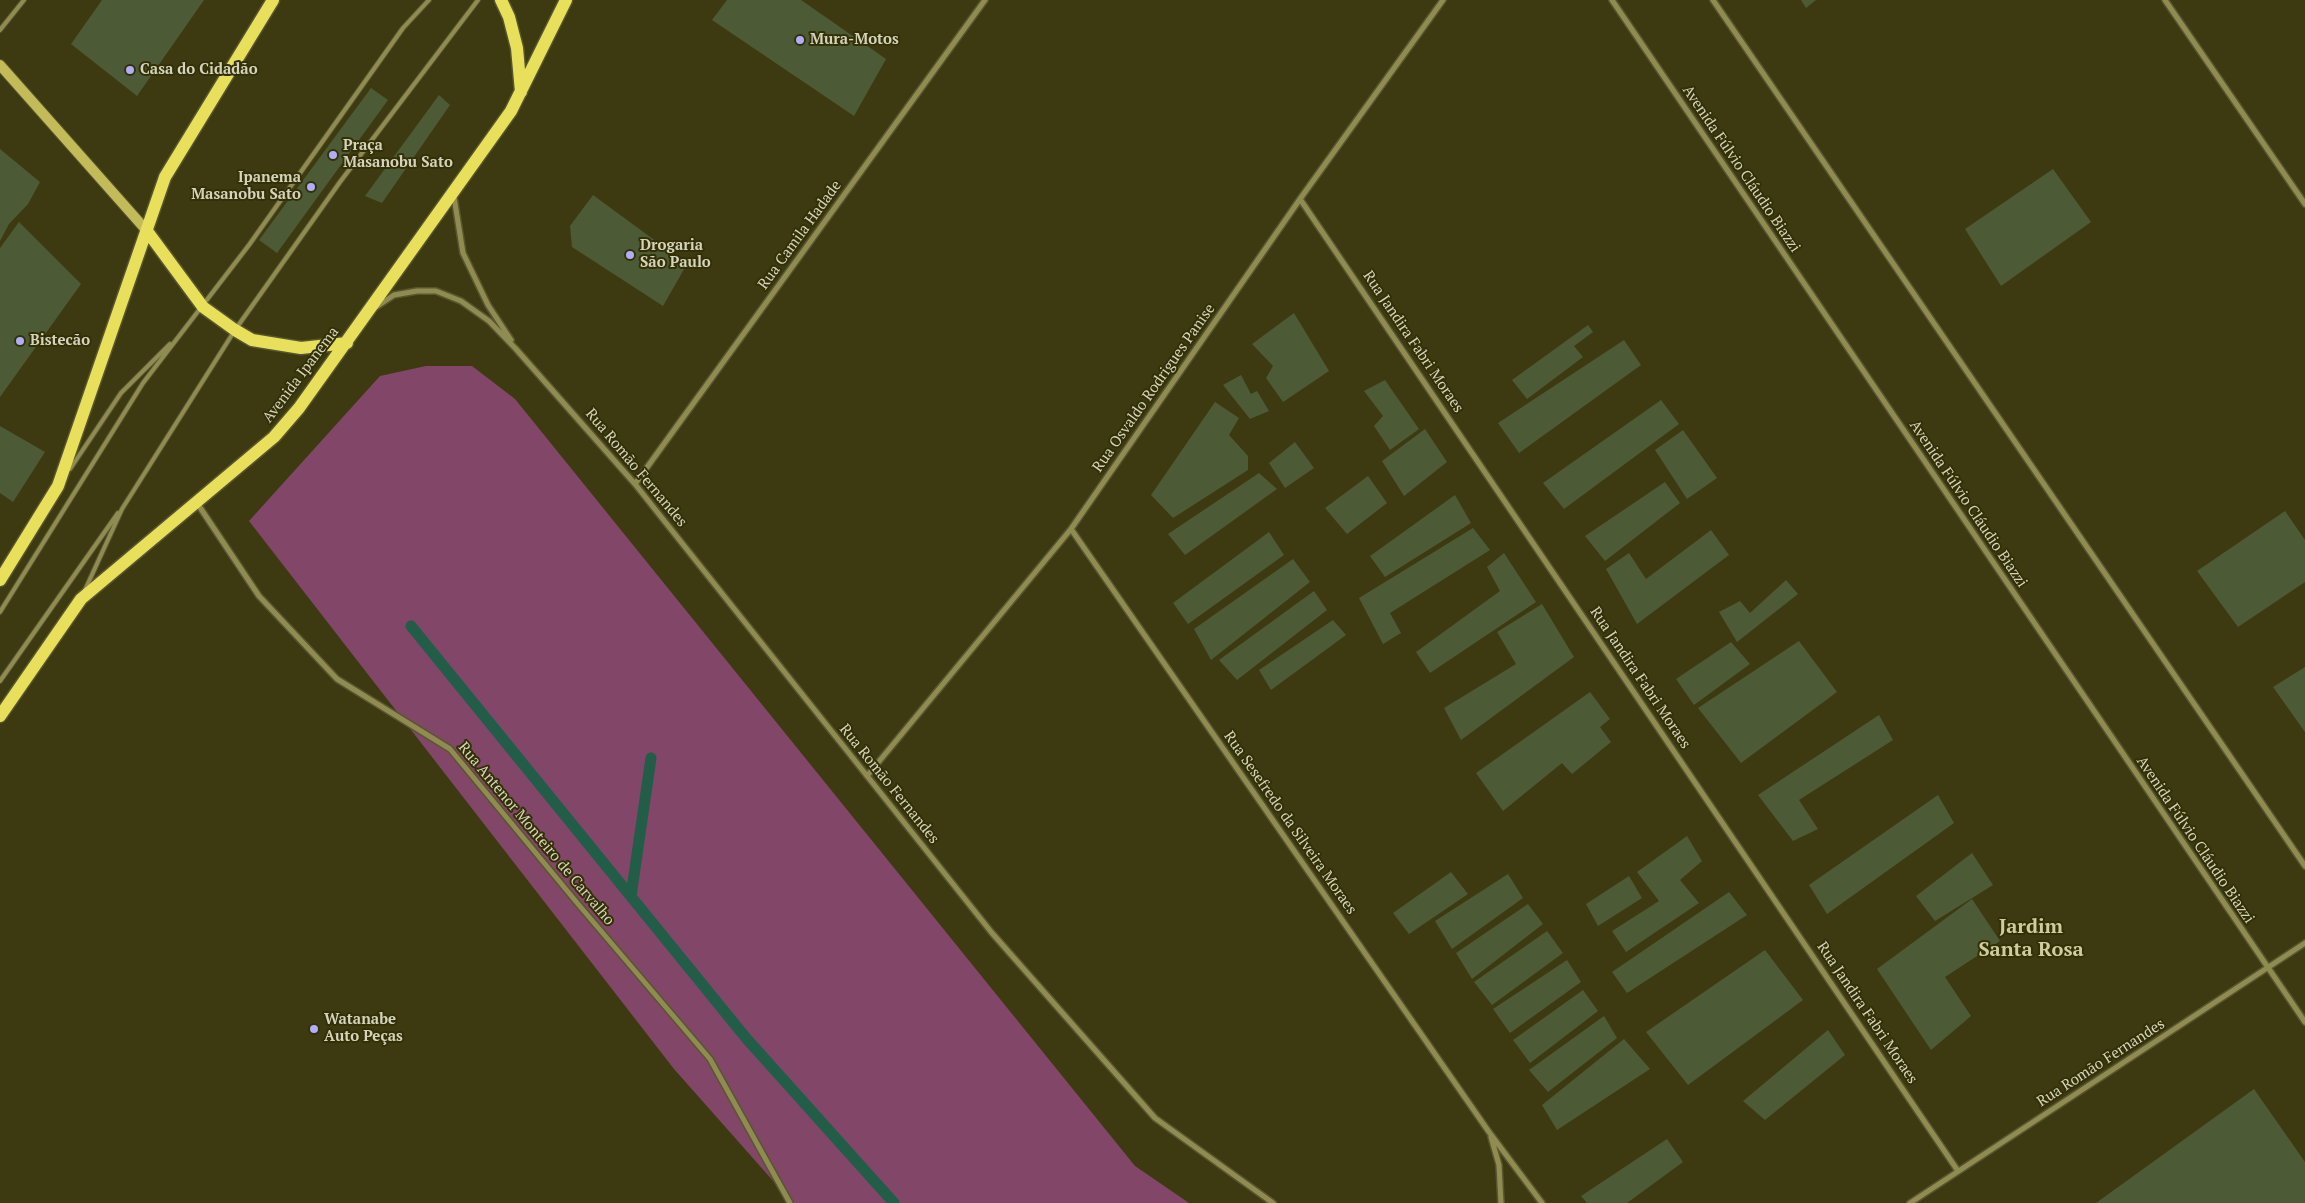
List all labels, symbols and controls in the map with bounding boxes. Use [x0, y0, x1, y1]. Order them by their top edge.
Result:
place label: Mura-Motos [810, 31, 899, 49]
marker: Mura-Motos [794, 34, 806, 46]
place label: Casa do Cidadão [140, 61, 258, 79]
marker: Casa do Cidadão [124, 64, 136, 76]
street label: Avenida Fúlvio Cláudio Biazzi [1678, 82, 1804, 256]
place label: Praça Masanobu Sato [343, 137, 453, 172]
marker: Praça Masanobu Sato [327, 149, 339, 161]
place label: Ipanema Masanobu Sato [191, 169, 301, 204]
street label: Rua Camila Hadade [754, 177, 846, 293]
marker: Ipanema Masanobu Sato [305, 181, 317, 193]
place label: Drogaria São Paulo [640, 237, 711, 272]
marker: Drogaria São Paulo [624, 249, 636, 261]
street label: Rua Jandira Fabri Moraes [1359, 268, 1467, 416]
street label: Rua Osvaldo Rodrigues Panise [1089, 300, 1219, 476]
street label: Avenida Ipanema [259, 324, 343, 426]
place label: Bistecão [30, 332, 90, 350]
marker: Bistecão [14, 335, 26, 347]
street label: Rua Romão Fernandes [581, 405, 691, 531]
street label: Avenida Fúlvio Cláudio Biazzi [1905, 417, 2031, 591]
street label: Rua Jandira Fabri Moraes [1586, 604, 1694, 752]
street label: Rua Romão Fernandes [835, 721, 943, 847]
street label: Rua Sesefredo da Silveira Moraes [1220, 728, 1360, 918]
street label: Rua Antenor Monteiro de Carvalho [454, 739, 618, 929]
street label: Avenida Fúlvio Cláudio Biazzi [2132, 753, 2258, 927]
district label: Jardim Santa Rosa [1978, 915, 2084, 962]
street label: Rua Jandira Fabri Moraes [1813, 939, 1921, 1087]
place label: Watanabe Auto Peças [324, 1011, 403, 1046]
street label: Rua Romão Fernandes [2034, 1015, 2168, 1111]
marker: Watanabe Auto Peças [308, 1023, 320, 1035]

